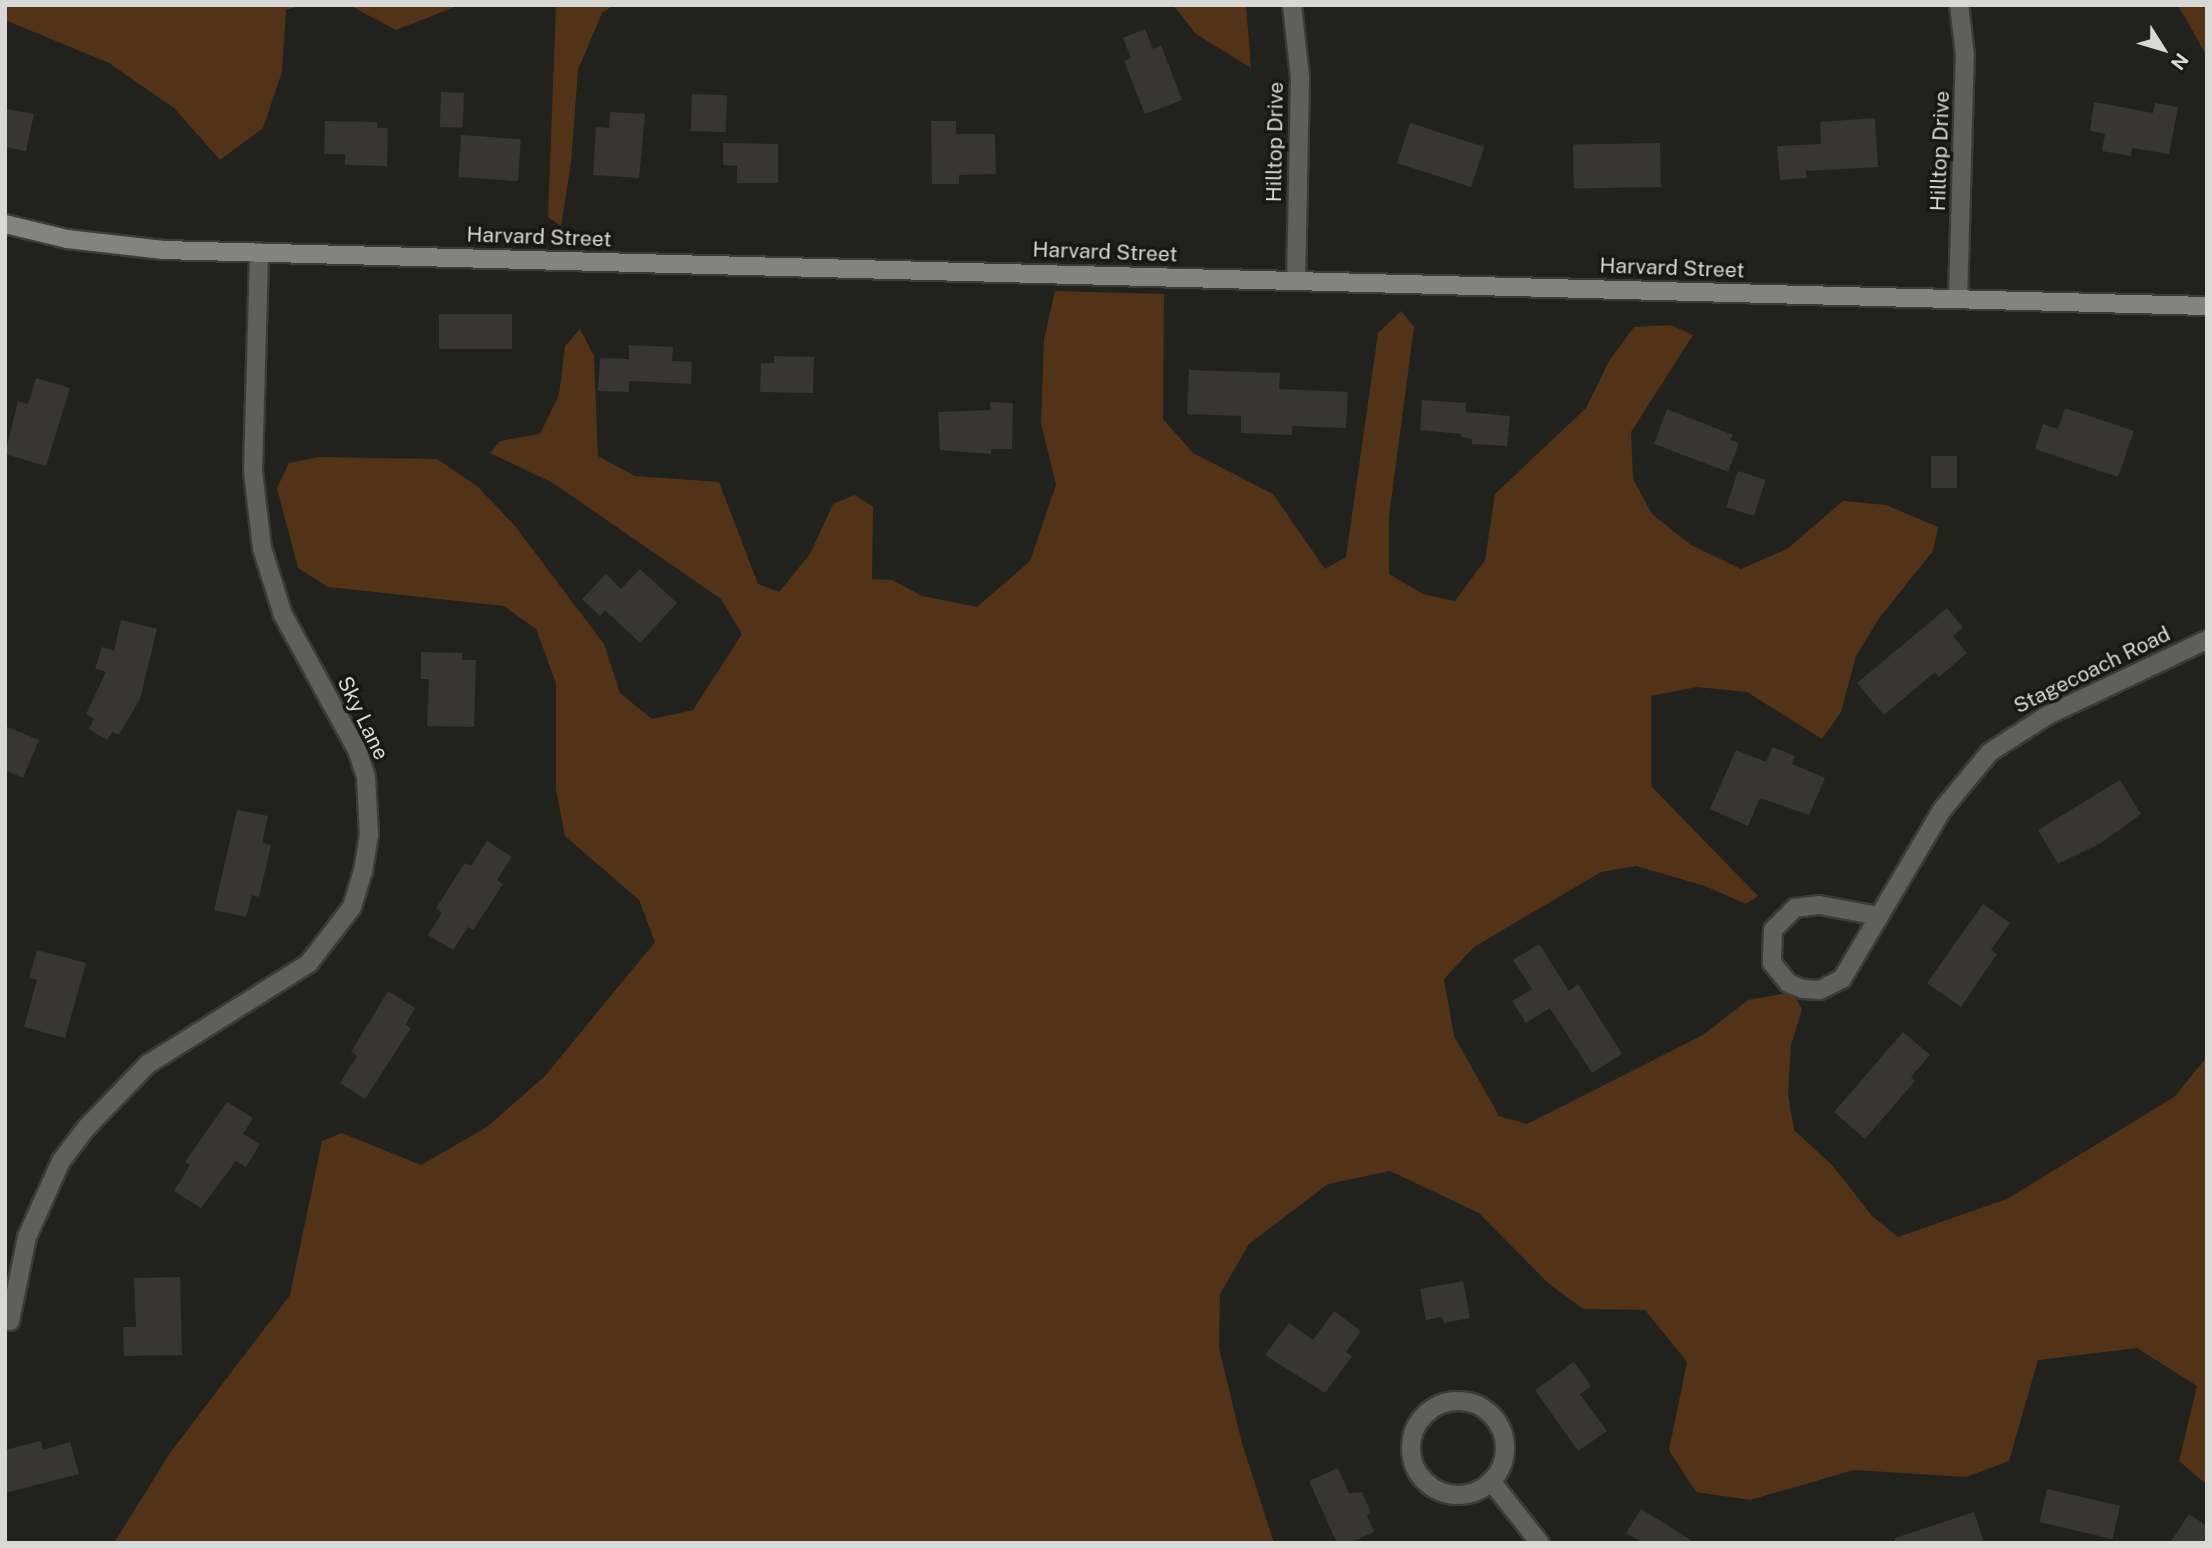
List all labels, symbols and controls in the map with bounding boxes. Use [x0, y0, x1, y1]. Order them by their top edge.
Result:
north arrow [2128, 14, 2198, 84]
text: N [2167, 49, 2193, 74]
street label: Hilltop Drive [1261, 81, 1289, 203]
street label: Hilltop Drive [1925, 90, 1955, 212]
street label: Harvard Street [466, 222, 612, 252]
street label: Harvard Street [1032, 237, 1178, 267]
street label: Harvard Street [1599, 253, 1745, 283]
street label: Stagecoach Road [2010, 621, 2174, 719]
street label: Sky Lane [332, 672, 394, 764]

